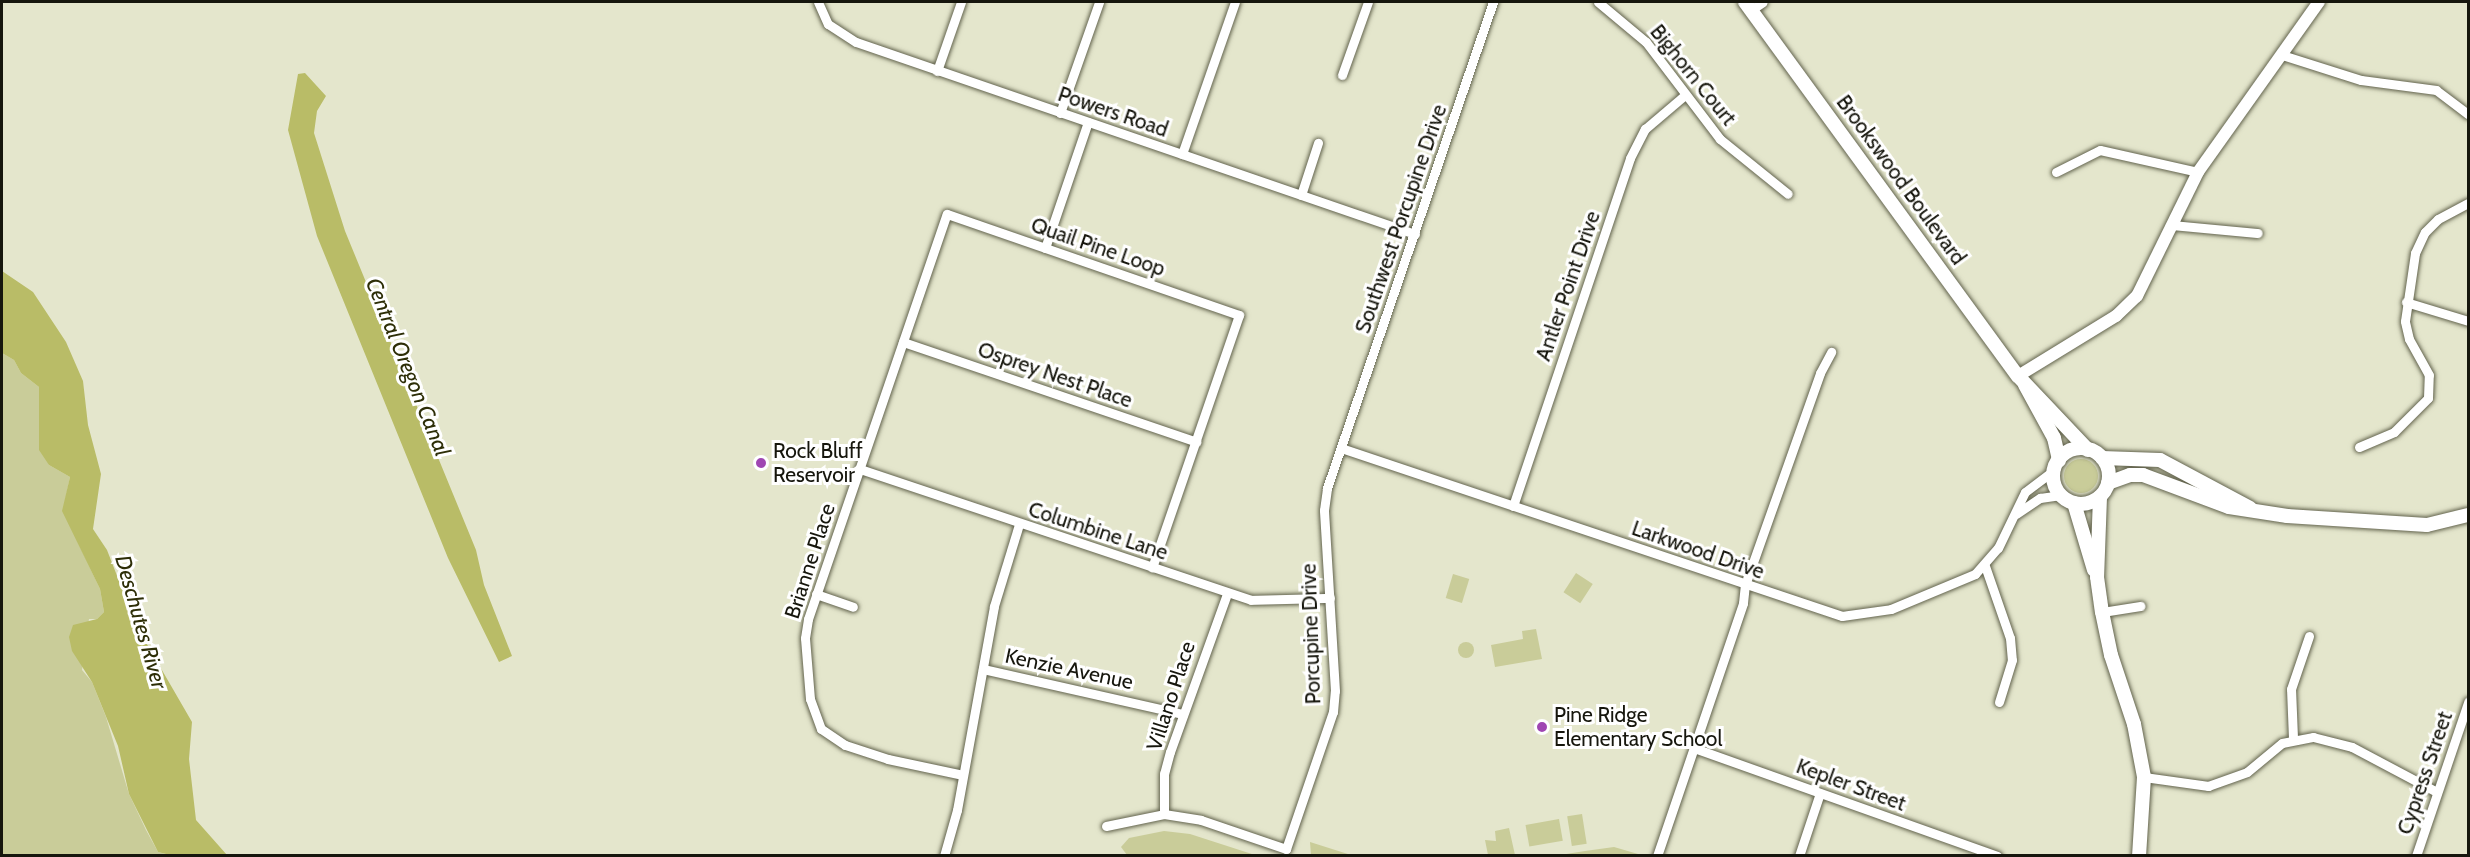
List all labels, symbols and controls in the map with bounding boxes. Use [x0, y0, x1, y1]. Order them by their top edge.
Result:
street label: Bighorn Court [1645, 20, 1741, 130]
street label: Powers Road [1055, 81, 1171, 143]
street label: Brookswood Boulevard [1831, 90, 1971, 270]
street label: Southwest Porcupine Drive [1350, 101, 1452, 337]
street label: Antler Point Drive [1531, 208, 1605, 364]
street label: Quail Pine Loop [1028, 212, 1168, 282]
water label: Central Oregon Canal [360, 274, 456, 460]
street label: Osprey Nest Place [975, 337, 1135, 413]
place label: Rock Bluff Reservoir [773, 438, 863, 488]
marker: Rock Bluff Reservoir [754, 456, 768, 470]
street label: Columbine Lane [1025, 497, 1171, 565]
street label: Brianne Place [780, 500, 840, 622]
street label: Larkwood Drive [1628, 516, 1768, 584]
water label: Deschutes River [109, 552, 173, 692]
street label: Porcupine Drive [1296, 563, 1326, 705]
street label: Villano Place [1142, 638, 1200, 754]
street label: Kenzie Avenue [1003, 643, 1135, 695]
place label: Pine Ridge Elementary School [1554, 702, 1722, 752]
street label: Cypress Street [2392, 708, 2458, 838]
marker: Pine Ridge Elementary School [1535, 720, 1549, 734]
street label: Kepler Street [1793, 754, 1909, 816]

